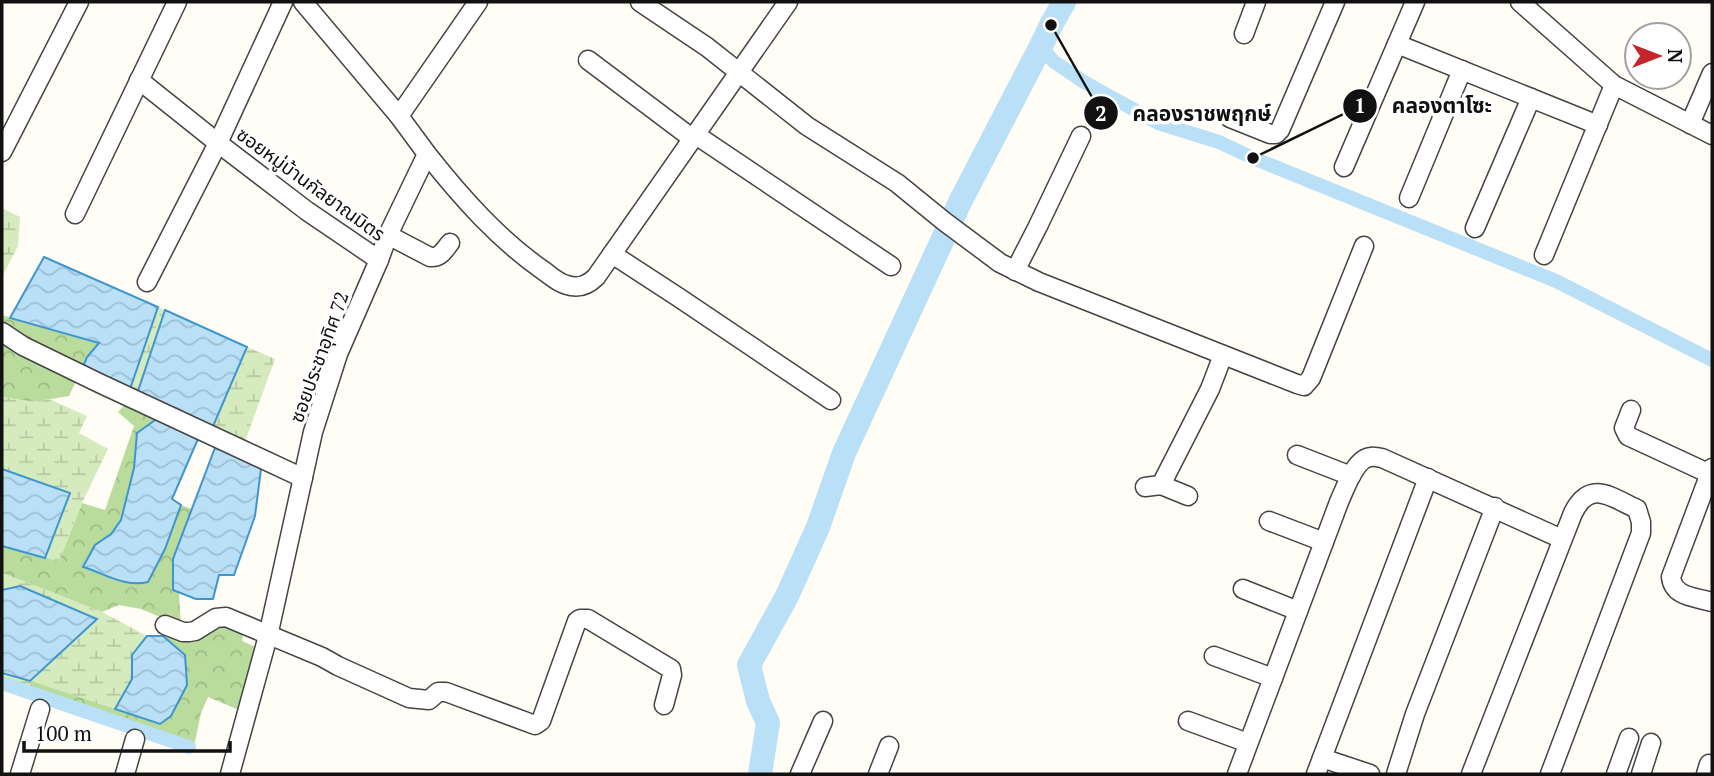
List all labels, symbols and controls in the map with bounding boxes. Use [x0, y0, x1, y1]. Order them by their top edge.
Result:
north arrow [1623, 21, 1693, 91]
text: N [1663, 49, 1688, 64]
callout: คลองตาโซะ [1343, 85, 1506, 127]
text: 1 [1354, 91, 1366, 119]
text: คลองตาโซะ [1392, 91, 1492, 119]
callout: คลองราชพฤกษ์ [1083, 92, 1285, 134]
text: 2 [1095, 99, 1107, 127]
text: คลองราชพฤกษ์ [1133, 99, 1271, 127]
street label: ซอยหมู่บ้านกัลยาณมิตร [231, 121, 391, 247]
street label: ซอยประชาอุทิศ 72 [283, 288, 354, 426]
scale bar [24, 710, 231, 754]
text: 100 m [35, 719, 92, 747]

